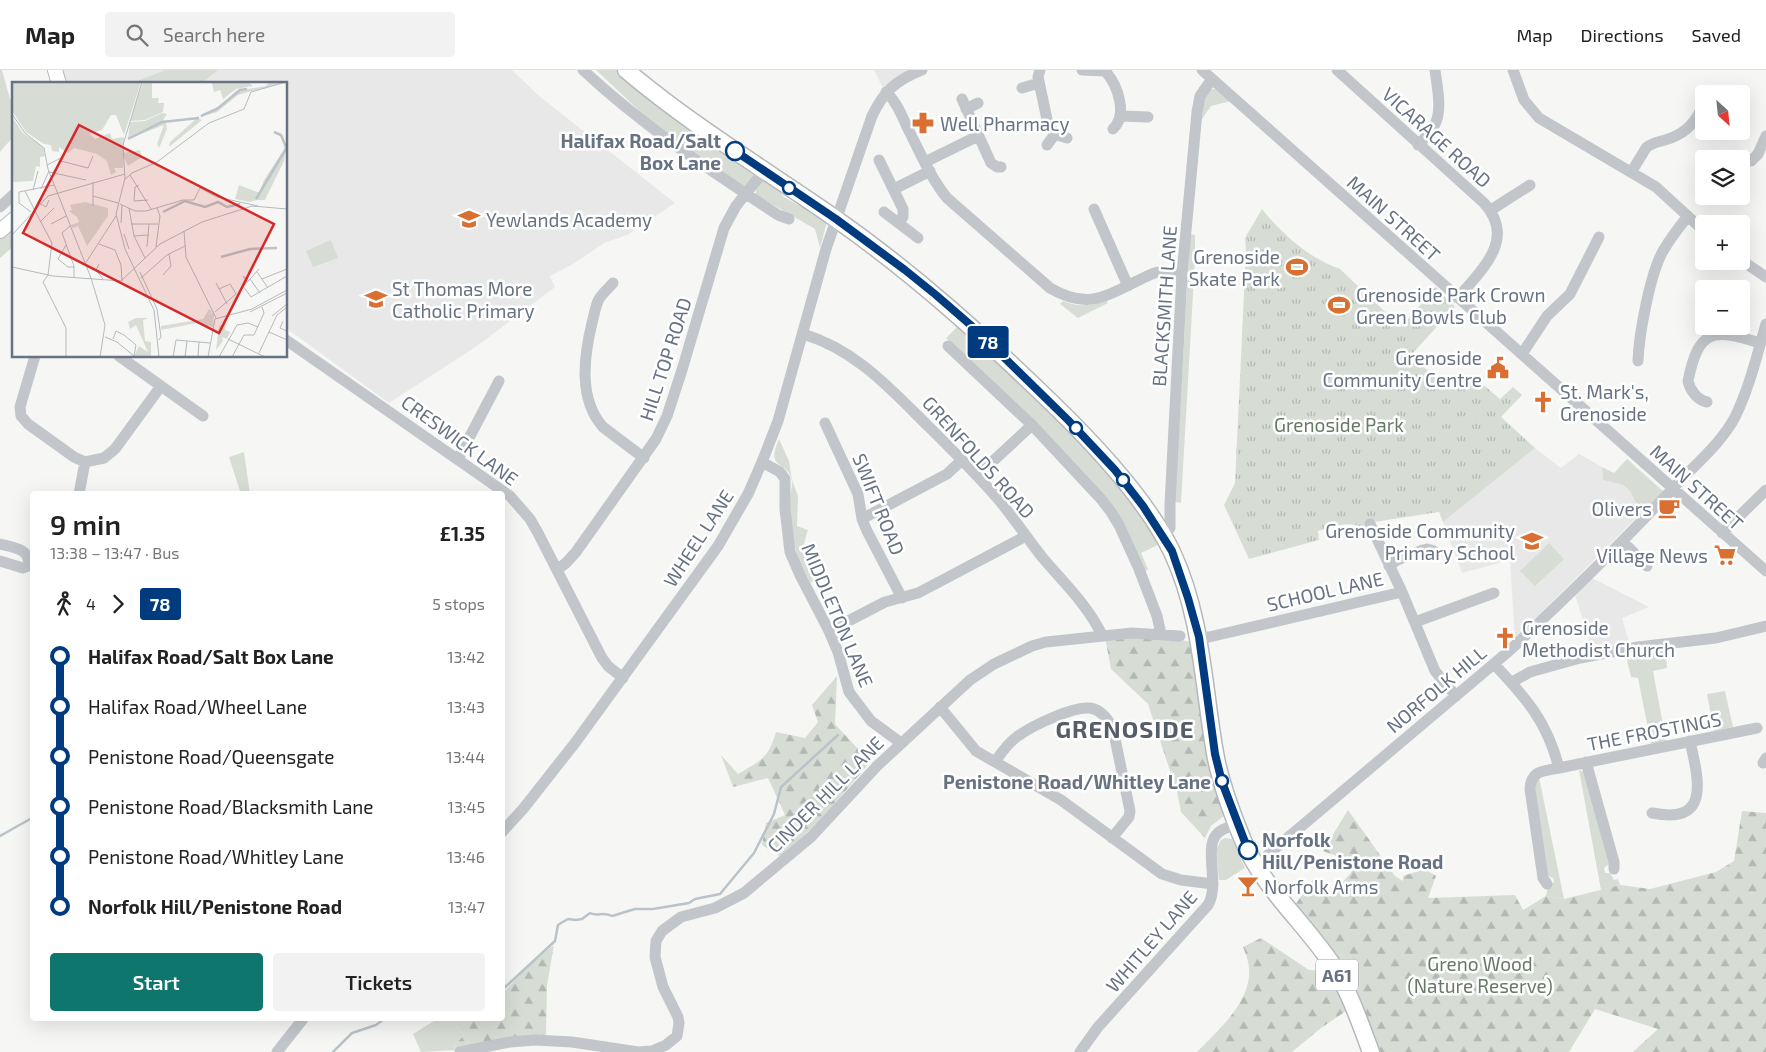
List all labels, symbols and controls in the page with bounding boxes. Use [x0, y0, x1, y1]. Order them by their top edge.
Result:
search box [105, 12, 455, 57]
text: Map [25, 20, 75, 49]
icon: search [123, 21, 151, 49]
text: Search here [163, 23, 265, 46]
text: Map [1516, 24, 1553, 46]
text: Directions [1581, 24, 1664, 46]
text: Saved [1692, 24, 1741, 46]
inset map [12, 82, 288, 358]
street label: VICARAGE ROAD [1378, 82, 1496, 192]
north arrow [1695, 85, 1750, 140]
map controls [1695, 85, 1750, 335]
pharmacy icon: Well Pharmacy [910, 110, 936, 136]
place label: Well Pharmacy [940, 112, 1070, 135]
place label: Halifax Road/Salt Box Lane [560, 129, 721, 174]
marker: Halifax Road/Salt Box Lane [725, 141, 745, 161]
button: layers [1695, 150, 1750, 205]
street label: MAIN STREET [1343, 170, 1445, 266]
unlabelled marker [782, 181, 796, 195]
school or university icon: Yewlands Academy [456, 206, 482, 232]
place label: Yewlands Academy [486, 208, 652, 231]
button: + [1695, 215, 1750, 270]
street label: BLACKSMITH LANE [1147, 225, 1181, 387]
place label: Grenoside Skate Park [1189, 245, 1280, 290]
sports icon: Grenoside Skate Park [1284, 254, 1310, 280]
place label: St Thomas More Catholic Primary [392, 277, 535, 322]
button: − [1695, 280, 1750, 335]
place label: Grenoside Park Crown Green Bowls Club [1356, 283, 1546, 328]
school or university icon: St Thomas More Catholic Primary [363, 286, 389, 312]
sports icon: Grenoside Park Crown Green Bowls Club [1326, 292, 1352, 318]
street label: HILL TOP ROAD [634, 295, 696, 423]
line badge: 78 [966, 326, 1010, 358]
text: 78 [978, 331, 998, 353]
place label: Grenoside Community Centre [1323, 346, 1482, 391]
public building icon: Grenoside Community Centre [1485, 355, 1511, 381]
place label: St. Mark's, Grenoside [1560, 380, 1649, 425]
church icon: St. Mark's, Grenoside [1530, 389, 1556, 415]
street label: CRESWICK LANE [397, 390, 523, 490]
street label: GRENFOLDS ROAD [918, 391, 1040, 523]
park label: Grenoside Park [1274, 413, 1404, 436]
unlabelled marker [1069, 421, 1083, 435]
street label: MAIN STREET [1646, 439, 1748, 535]
street label: SWIFT ROAD [848, 450, 910, 558]
unlabelled marker [1116, 473, 1130, 487]
street label: WHEEL LANE [658, 485, 738, 591]
cafe icon: Olivers [1656, 495, 1682, 521]
place label: Olivers [1592, 497, 1652, 520]
text: 9 min [50, 507, 121, 541]
place label: Grenoside Community Primary School [1325, 519, 1515, 564]
text: £1.35 [440, 522, 485, 545]
school or university icon: Grenoside Community Primary School [1519, 528, 1545, 554]
street label: MIDDLETON LANE [797, 540, 879, 690]
supermarket icon: Village News [1712, 542, 1738, 568]
text: 13:38 – 13:47 · Bus [50, 543, 179, 562]
place label: Village News [1596, 544, 1708, 567]
street label: SCHOOL LANE [1265, 566, 1385, 616]
icon: walk [50, 590, 78, 618]
icon: forward [104, 590, 132, 618]
text: 78 [150, 593, 171, 615]
text: 4 [86, 594, 96, 613]
text: 5 stops [432, 594, 485, 613]
place label: Grenoside Methodist Church [1522, 616, 1675, 661]
church icon: Grenoside Methodist Church [1492, 625, 1518, 651]
street label: NORFOLK HILL [1382, 641, 1491, 737]
text: Halifax Road/Salt Box Lane [88, 645, 334, 668]
text: 13:42 [447, 647, 485, 666]
text: Halifax Road/Wheel Lane [88, 695, 307, 718]
text: 13:43 [447, 697, 485, 716]
street label: THE FROSTINGS [1585, 707, 1723, 755]
district label: GRENOSIDE [1055, 714, 1195, 743]
street label: CINDER HILL LANE [762, 731, 888, 857]
text: Penistone Road/Queensgate [88, 745, 335, 768]
text: 13:44 [446, 747, 485, 766]
place label: Penistone Road/Whitley Lane [943, 770, 1211, 794]
marker: Penistone Road/Whitley Lane [1215, 774, 1229, 788]
text: Penistone Road/Blacksmith Lane [88, 795, 374, 818]
text: 13:45 [448, 797, 485, 816]
place label: Norfolk Hill/Penistone Road [1262, 828, 1443, 873]
marker: Norfolk Hill/Penistone Road [1238, 840, 1258, 860]
text: Penistone Road/Whitley Lane [88, 845, 344, 868]
text: 13:46 [447, 847, 485, 866]
bar icon: Norfolk Arms [1235, 873, 1261, 899]
place label: Norfolk Arms [1264, 875, 1378, 898]
street label: WHITLEY LANE [1101, 885, 1201, 997]
text: Norfolk Hill/Penistone Road [88, 895, 342, 918]
text: 13:47 [448, 897, 485, 916]
park label: Greno Wood (Nature Reserve) [1407, 952, 1553, 997]
button: Start [50, 953, 263, 1011]
button: Tickets [273, 953, 485, 1011]
road number: A61 [1316, 960, 1358, 990]

